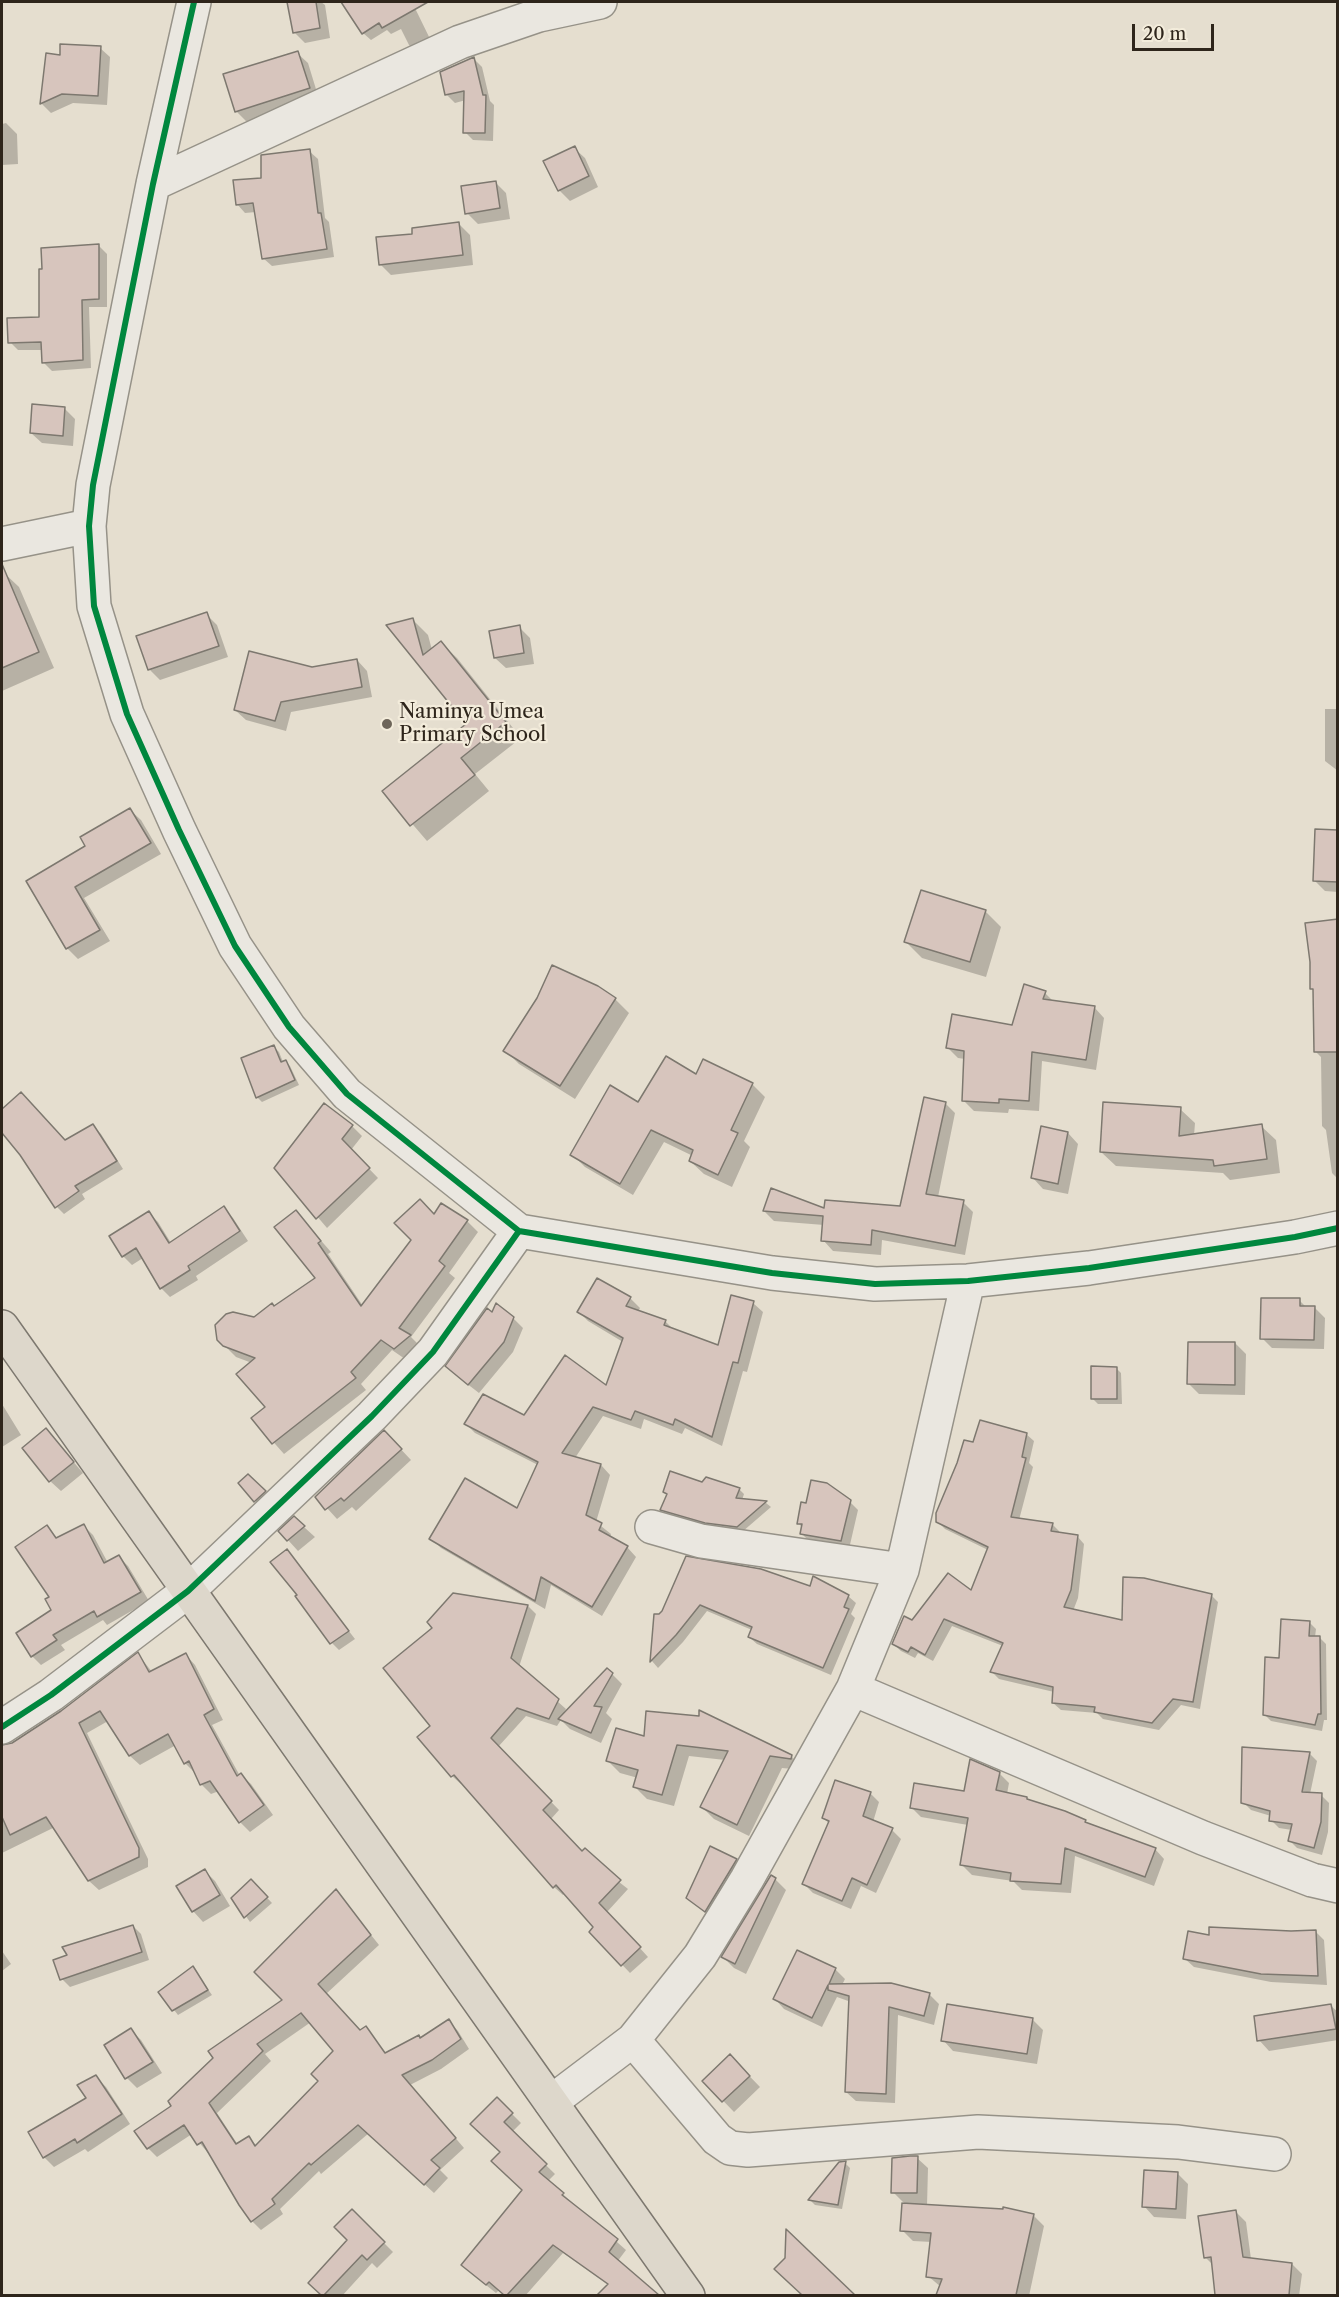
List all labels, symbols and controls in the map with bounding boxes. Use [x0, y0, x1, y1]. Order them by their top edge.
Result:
scale bar [1135, 12, 1218, 50]
text: 20 m [1143, 23, 1186, 45]
place label: Naminya Umea Primary School [399, 700, 546, 747]
marker: Naminya Umea Primary School [380, 717, 394, 731]

